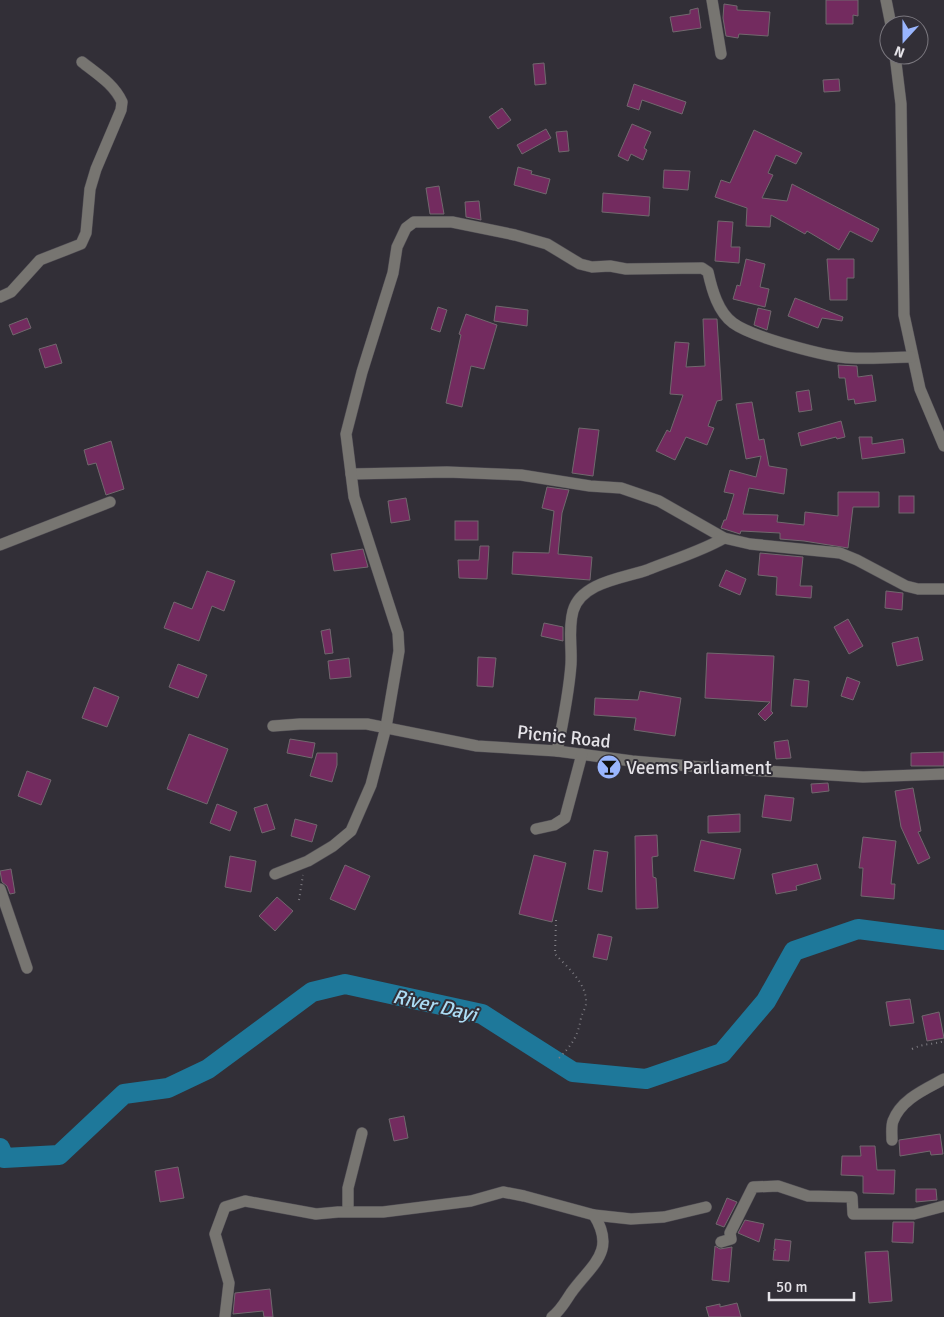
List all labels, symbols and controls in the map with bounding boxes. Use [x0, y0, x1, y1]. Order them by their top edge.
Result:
north arrow [879, 15, 929, 65]
text: N [892, 42, 907, 61]
street label: Picnic Road [516, 720, 612, 754]
bar icon: Veems Parliament [596, 754, 622, 780]
place label: Veems Parliament [626, 756, 772, 780]
water label: River Dayi [390, 984, 481, 1028]
scale bar [769, 1270, 854, 1302]
text: 50 m [776, 1278, 807, 1296]

